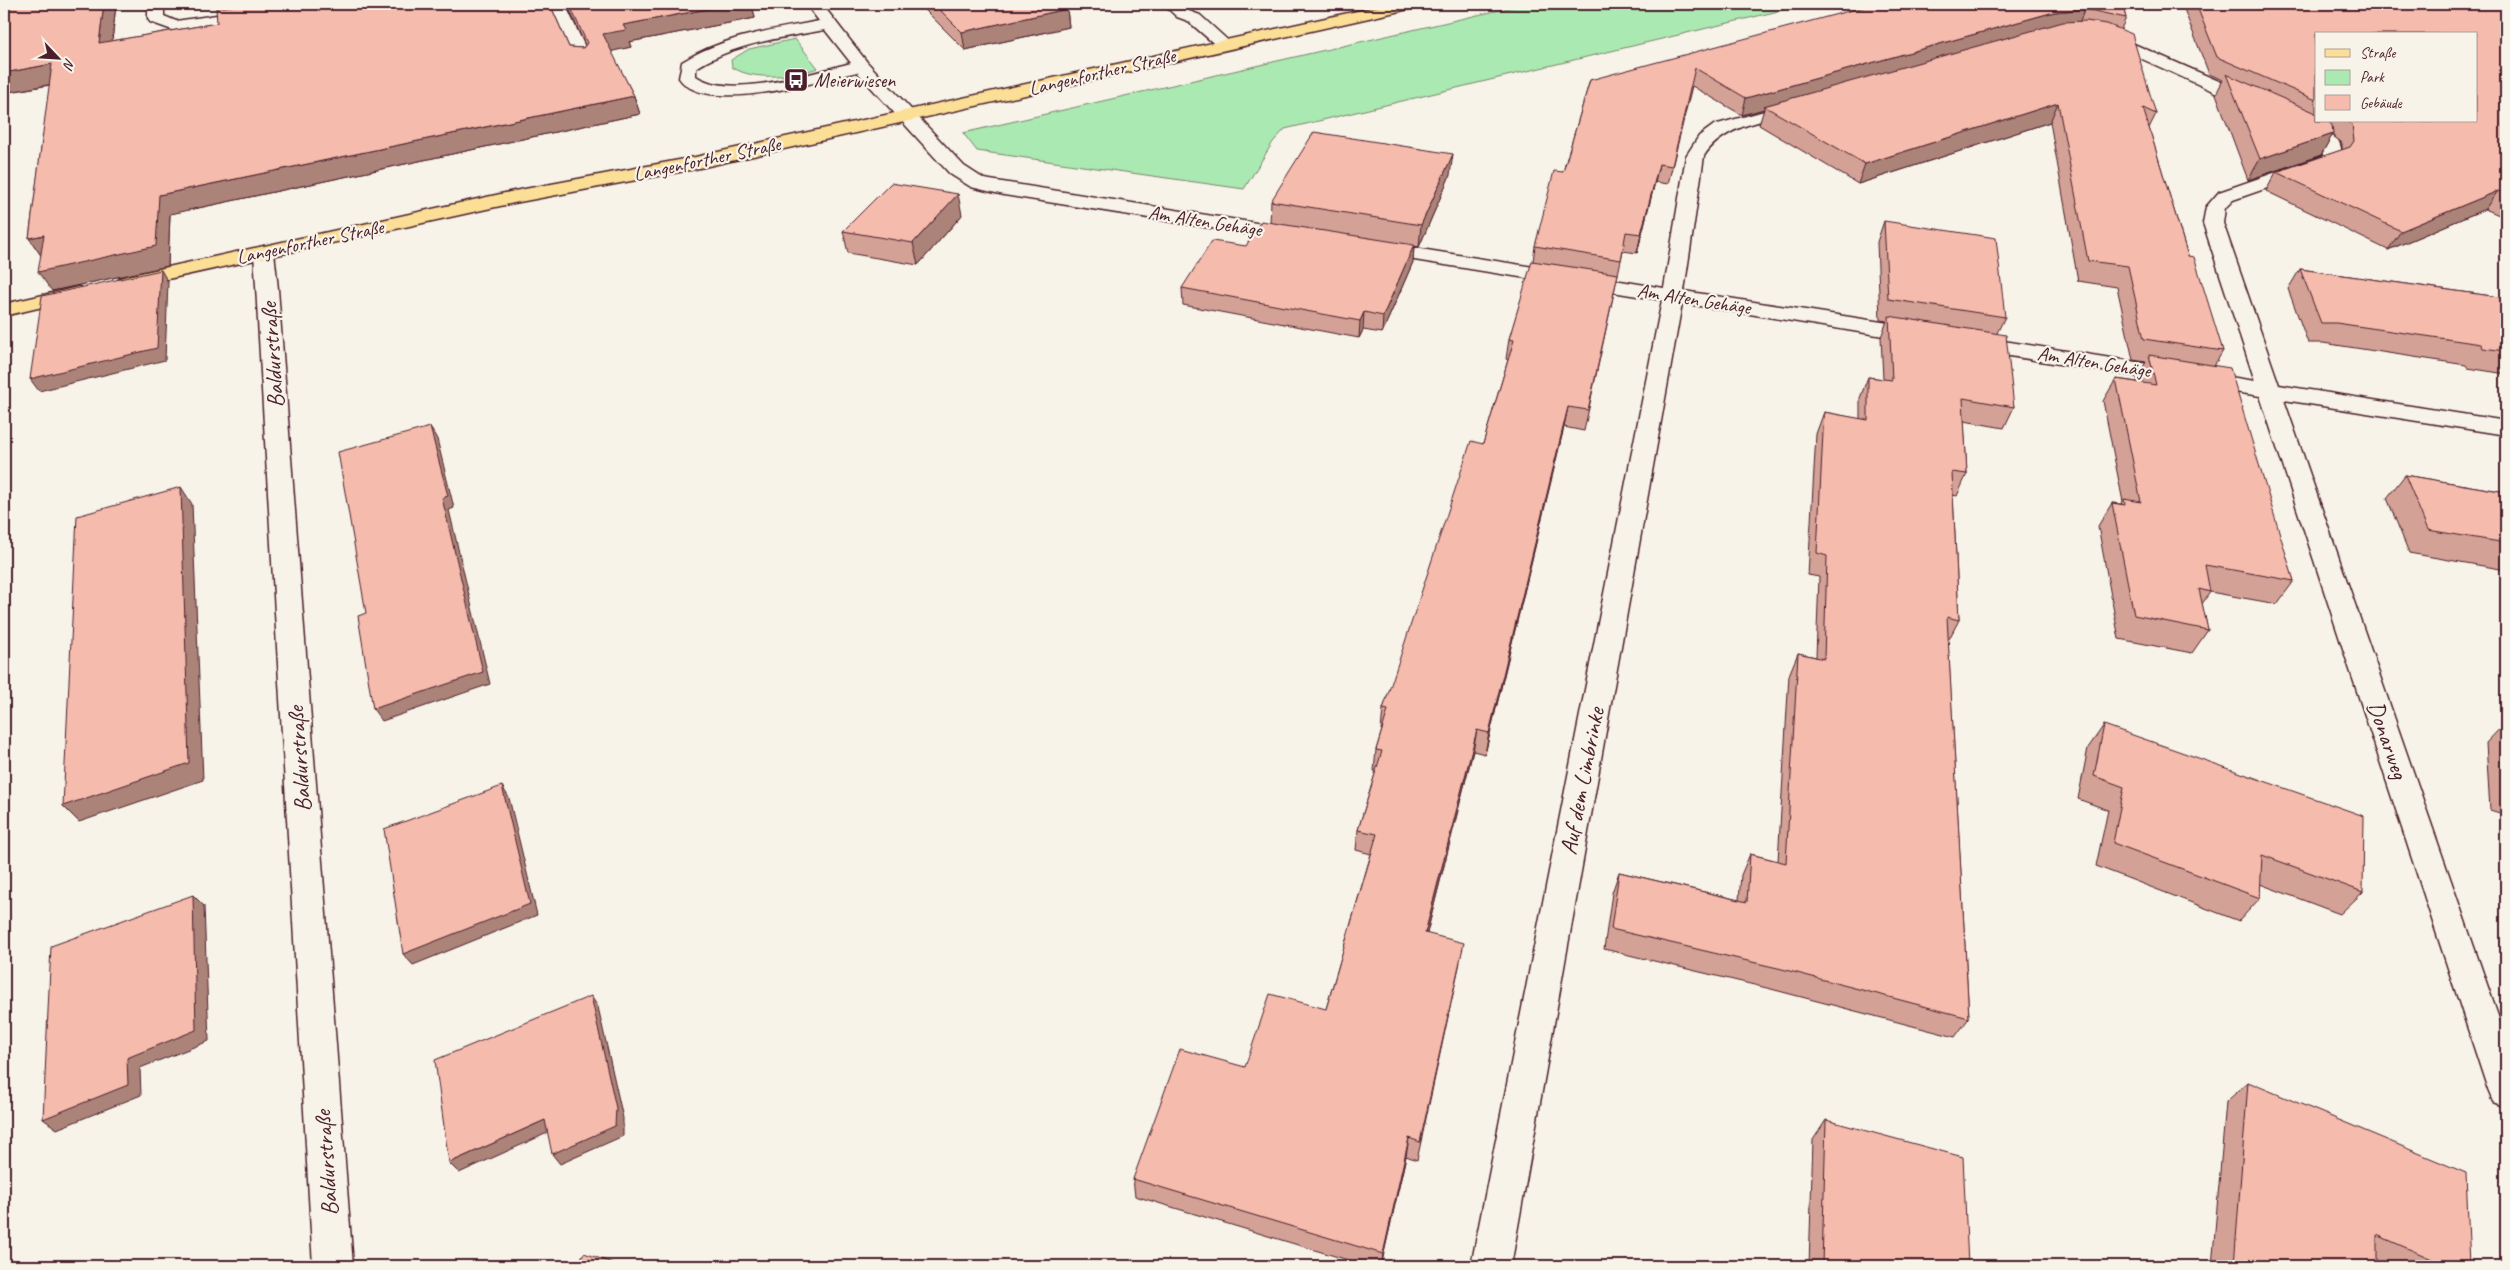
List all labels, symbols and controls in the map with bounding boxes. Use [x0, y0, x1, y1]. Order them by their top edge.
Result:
north arrow [32, 32, 82, 82]
legend [2315, 32, 2478, 122]
street label: Langenforther Straße [1026, 43, 1179, 101]
text: Straße [2360, 44, 2396, 63]
text: N [59, 56, 79, 73]
bus stop icon: Meierwiesen [783, 67, 809, 93]
place label: Meierwiesen [814, 68, 896, 93]
text: Park [2360, 68, 2385, 87]
text: Gebäude [2360, 94, 2403, 113]
street label: Langenforther Straße [631, 131, 784, 187]
street label: Am Alten Gehäge [1147, 200, 1265, 243]
street label: Langenforther Straße [234, 214, 387, 270]
street label: Am Alten Gehäge [1636, 278, 1754, 321]
street label: Baldurstraße [253, 299, 291, 409]
street label: Am Alten Gehäge [2036, 341, 2154, 384]
street label: Donarweg [2361, 697, 2416, 784]
street label: Baldurstraße [280, 703, 318, 813]
street label: Auf dem Limbrinke [1553, 703, 1611, 857]
street label: Baldurstraße [307, 1107, 345, 1217]

